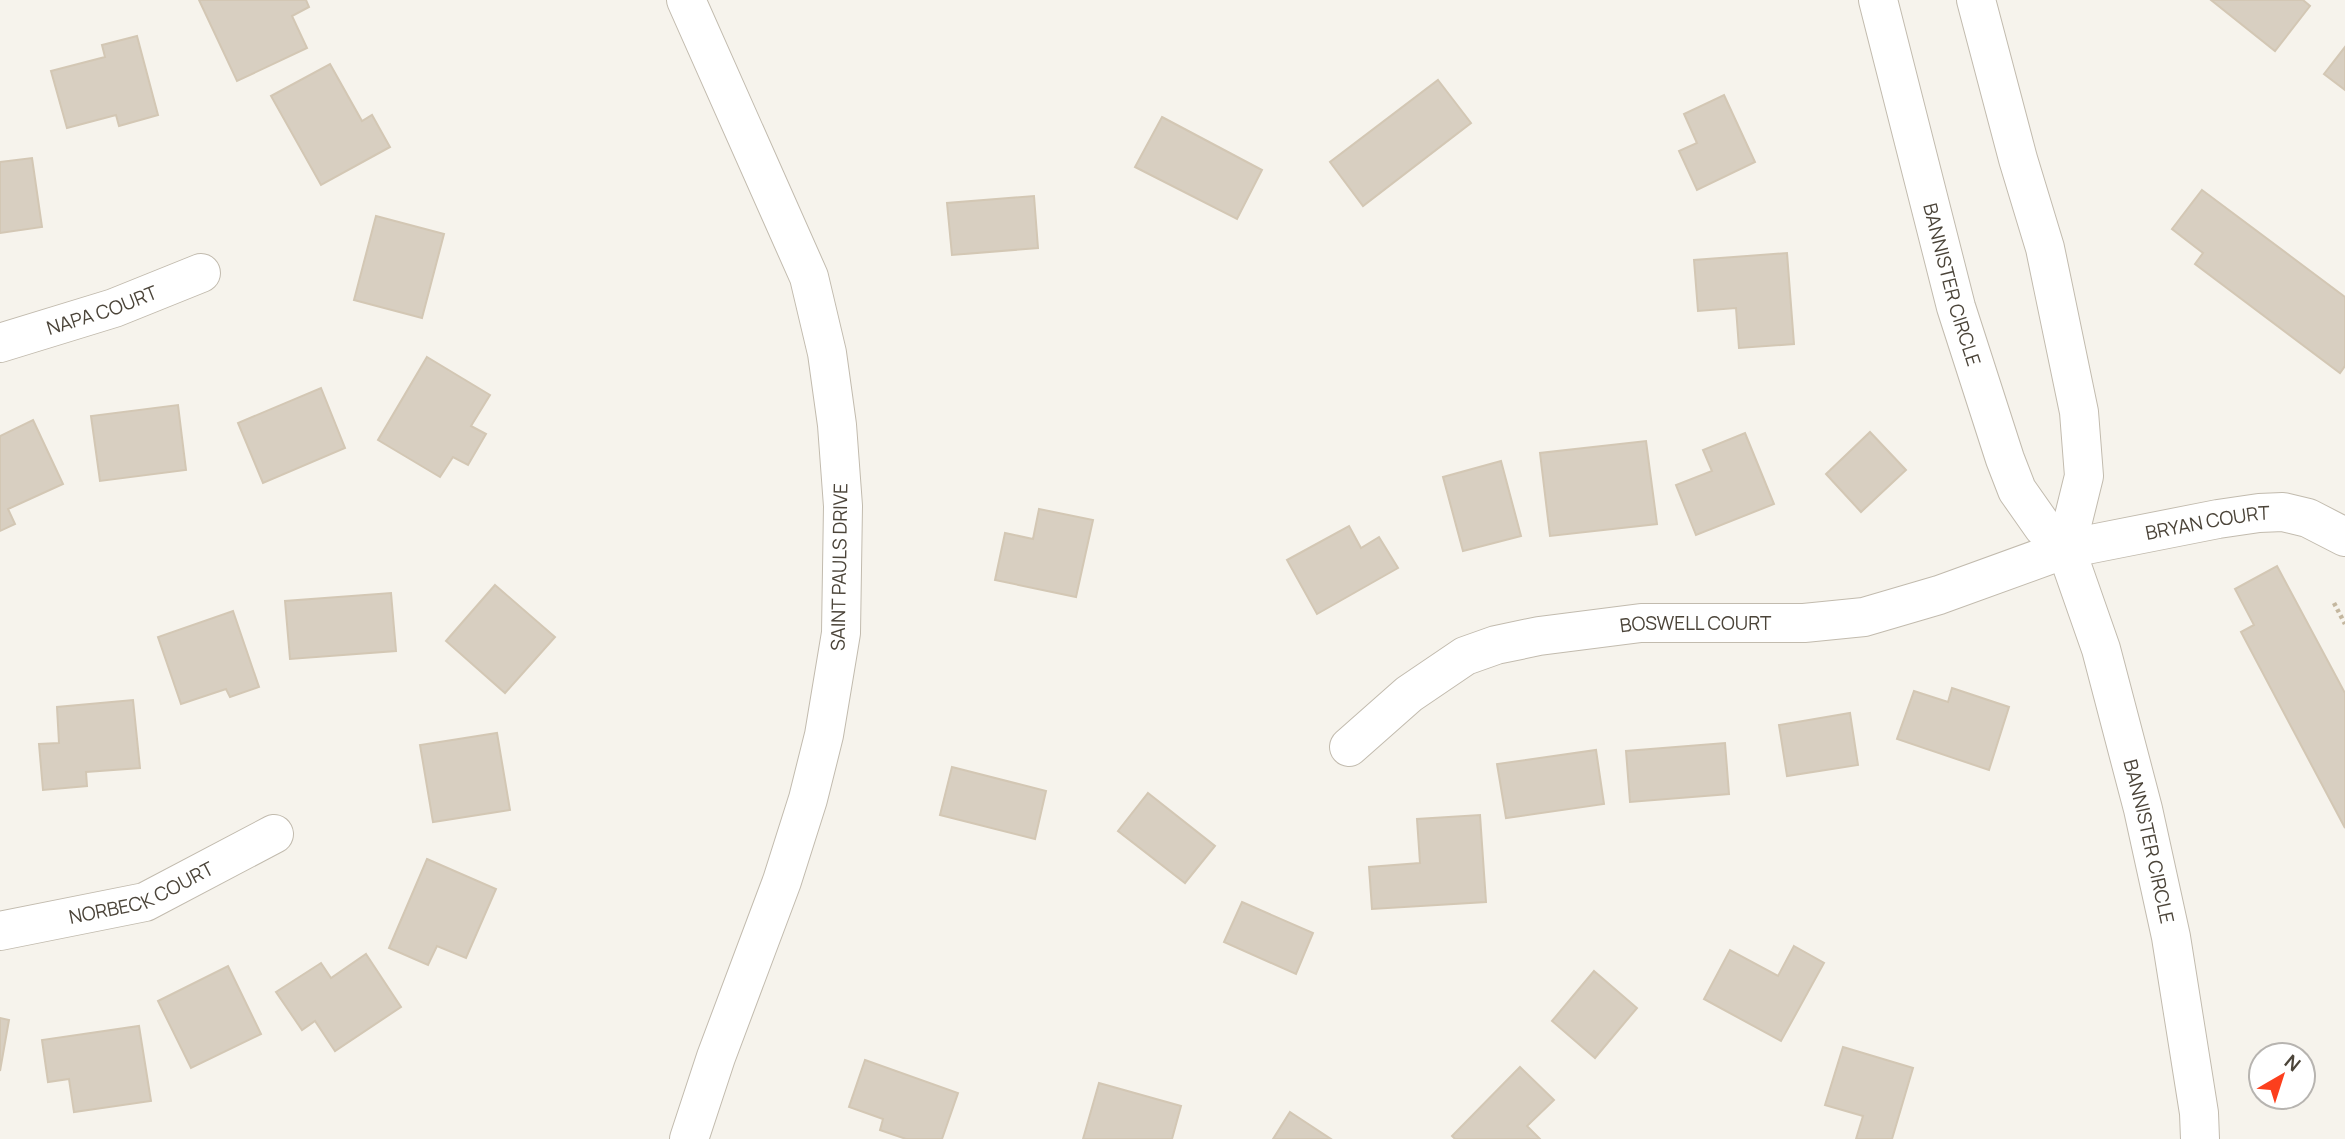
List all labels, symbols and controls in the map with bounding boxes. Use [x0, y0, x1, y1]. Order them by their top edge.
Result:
street label: BANNISTER CIRCLE [1917, 200, 1987, 369]
street label: NAPA COURT [43, 279, 162, 341]
street label: SAINT PAULS DRIVE [825, 483, 853, 651]
street label: BRYAN COURT [2143, 500, 2271, 546]
street label: BOSWELL COURT [1618, 610, 1772, 639]
street label: BANNISTER CIRCLE [2117, 756, 2181, 926]
street label: NORBECK COURT [67, 855, 219, 930]
north arrow [2247, 1041, 2317, 1111]
text: N [2279, 1048, 2306, 1077]

